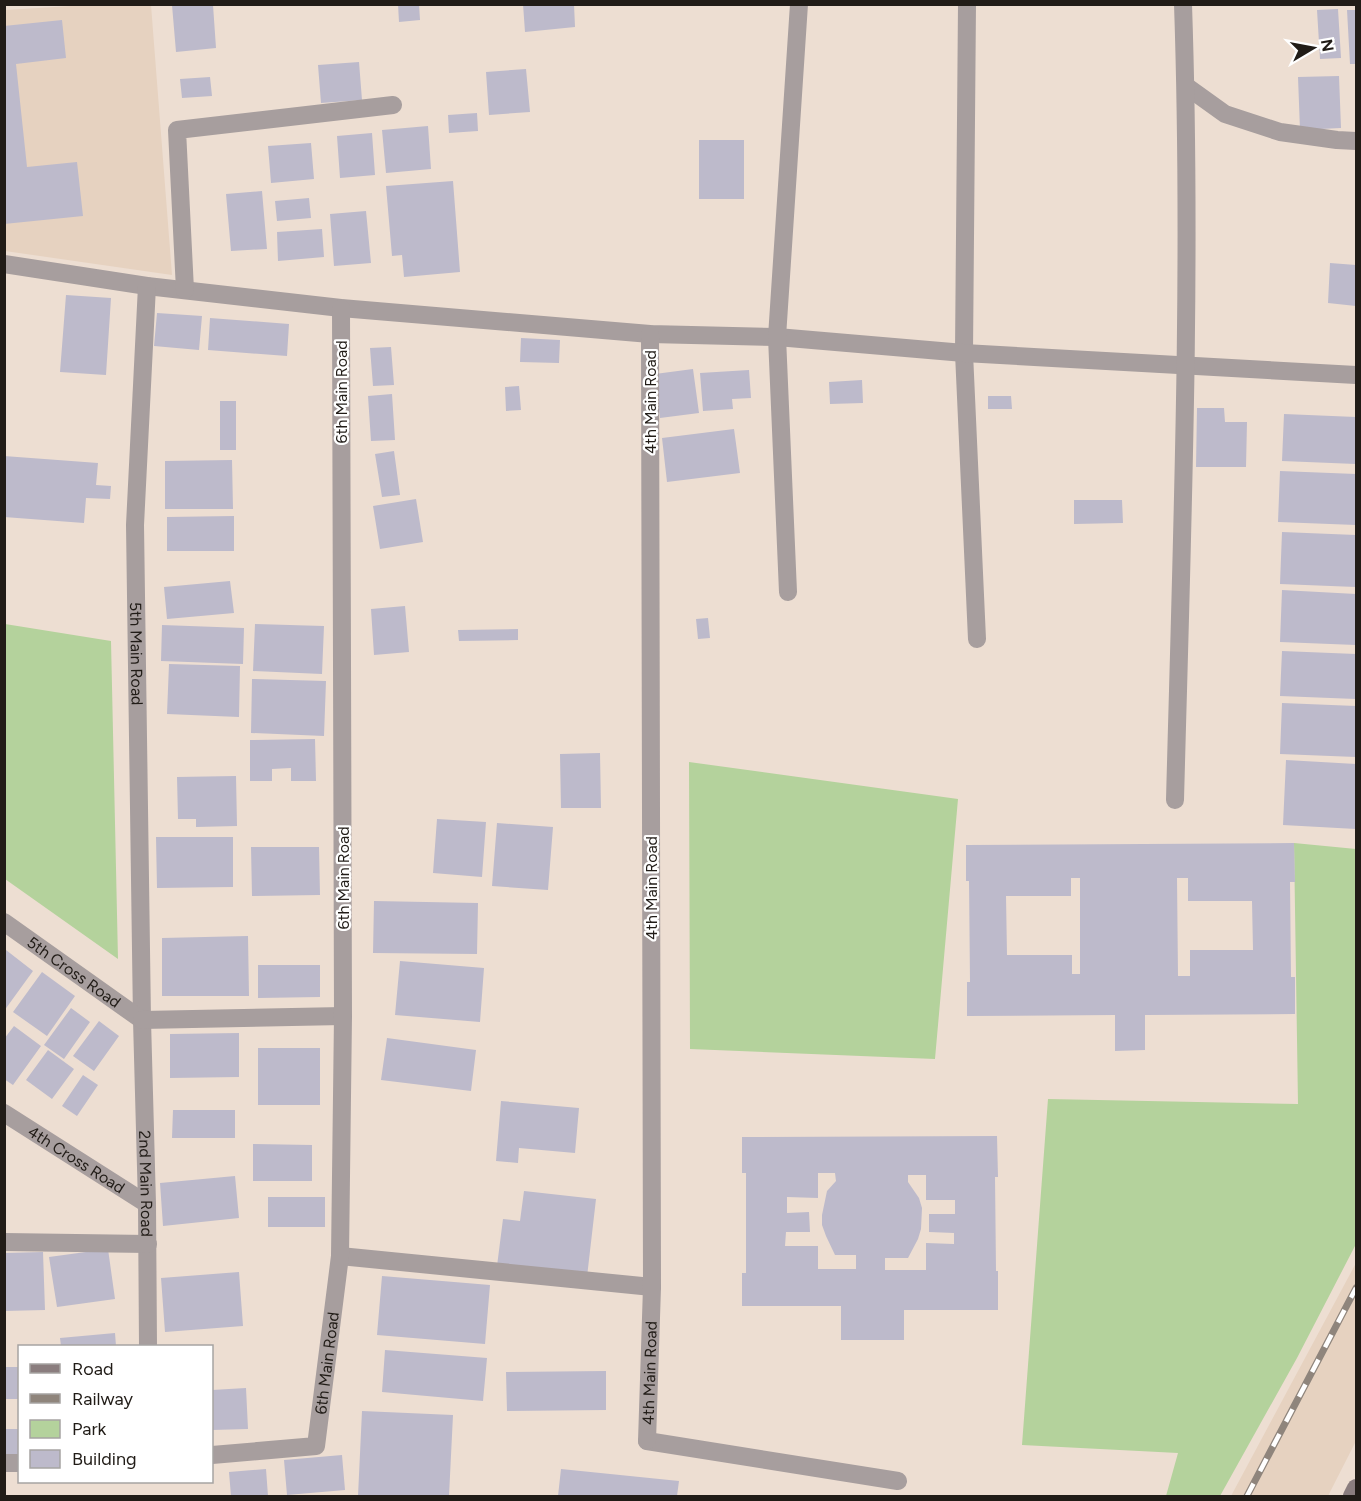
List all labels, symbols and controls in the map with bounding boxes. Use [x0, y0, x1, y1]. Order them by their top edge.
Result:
north arrow [1283, 18, 1343, 78]
text: N [1317, 38, 1338, 53]
street label: 6th Main Road [332, 340, 351, 444]
street label: 4th Main Road [641, 350, 660, 454]
street label: 5th Main Road [127, 602, 147, 705]
street label: 6th Main Road [334, 826, 353, 930]
street label: 4th Main Road [642, 836, 661, 940]
street label: 5th Cross Road [24, 932, 125, 1011]
street label: 4th Cross Road [25, 1121, 128, 1197]
street label: 2nd Main Road [136, 1130, 157, 1237]
street label: 6th Main Road [311, 1311, 342, 1415]
street label: 4th Main Road [638, 1321, 660, 1425]
legend [18, 1345, 213, 1483]
text: Road [72, 1358, 113, 1380]
text: Railway [72, 1388, 134, 1410]
text: Park [72, 1418, 107, 1440]
text: Building [72, 1448, 137, 1470]

